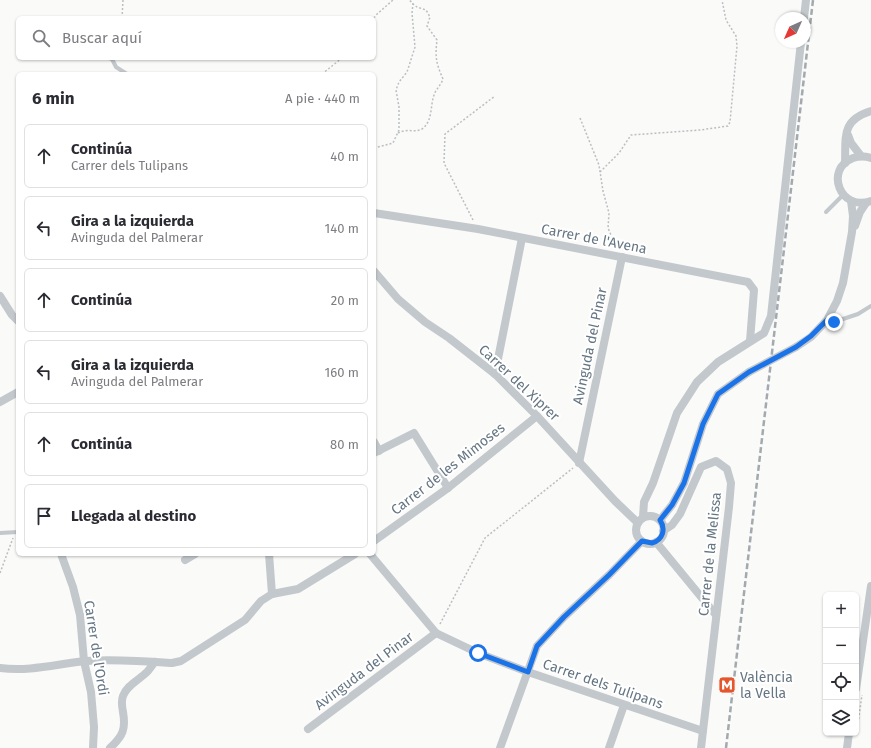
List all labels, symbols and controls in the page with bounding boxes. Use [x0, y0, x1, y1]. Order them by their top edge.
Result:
north arrow [775, 12, 811, 48]
search box [16, 16, 376, 60]
icon: search [30, 27, 52, 49]
text: Buscar aquí [62, 29, 142, 47]
text: 6 min [32, 88, 75, 109]
text: A pie · 440 m [285, 91, 360, 106]
text: Continúa [71, 140, 132, 158]
icon: ahead [33, 145, 55, 167]
text: 40 m [330, 149, 359, 164]
text: Carrer dels Tulipans [71, 158, 188, 173]
text: Gira a la izquierda [71, 212, 194, 230]
icon: left [33, 217, 55, 239]
street label: Carrer de l'Avena [540, 220, 648, 258]
text: 140 m [325, 221, 359, 236]
text: Avinguda del Palmerar [71, 230, 203, 245]
street label: Avinguda del Pinar [569, 285, 611, 406]
icon: ahead [33, 289, 55, 311]
text: Continúa [71, 291, 132, 309]
text: 20 m [331, 293, 359, 308]
route end [825, 313, 843, 331]
street label: Carrer del Xiprer [475, 341, 563, 425]
text: Gira a la izquierda [71, 356, 194, 374]
icon: left [33, 361, 55, 383]
text: 160 m [325, 365, 359, 380]
text: Avinguda del Palmerar [71, 374, 203, 389]
street label: Carrer de les Mimoses [388, 419, 509, 519]
icon: ahead [33, 433, 55, 455]
text: Continúa [71, 435, 132, 453]
text: 80 m [330, 437, 359, 452]
street label: Carrer de la Melissa [695, 491, 725, 617]
icon: arrive [33, 505, 55, 527]
text: Llegada al destino [71, 507, 196, 525]
map controls [823, 592, 859, 736]
button: + [823, 592, 859, 628]
street label: Carrer de l'Ordi [80, 599, 112, 697]
street label: Avinguda del Pinar [311, 628, 417, 714]
button: − [823, 628, 859, 664]
route start [469, 644, 487, 662]
street label: Carrer dels Tulipans [541, 655, 666, 713]
button: locate [823, 664, 859, 700]
place label: València la Vella [740, 669, 793, 702]
metro station icon: València la Vella [717, 675, 737, 695]
button: layers [823, 700, 859, 736]

